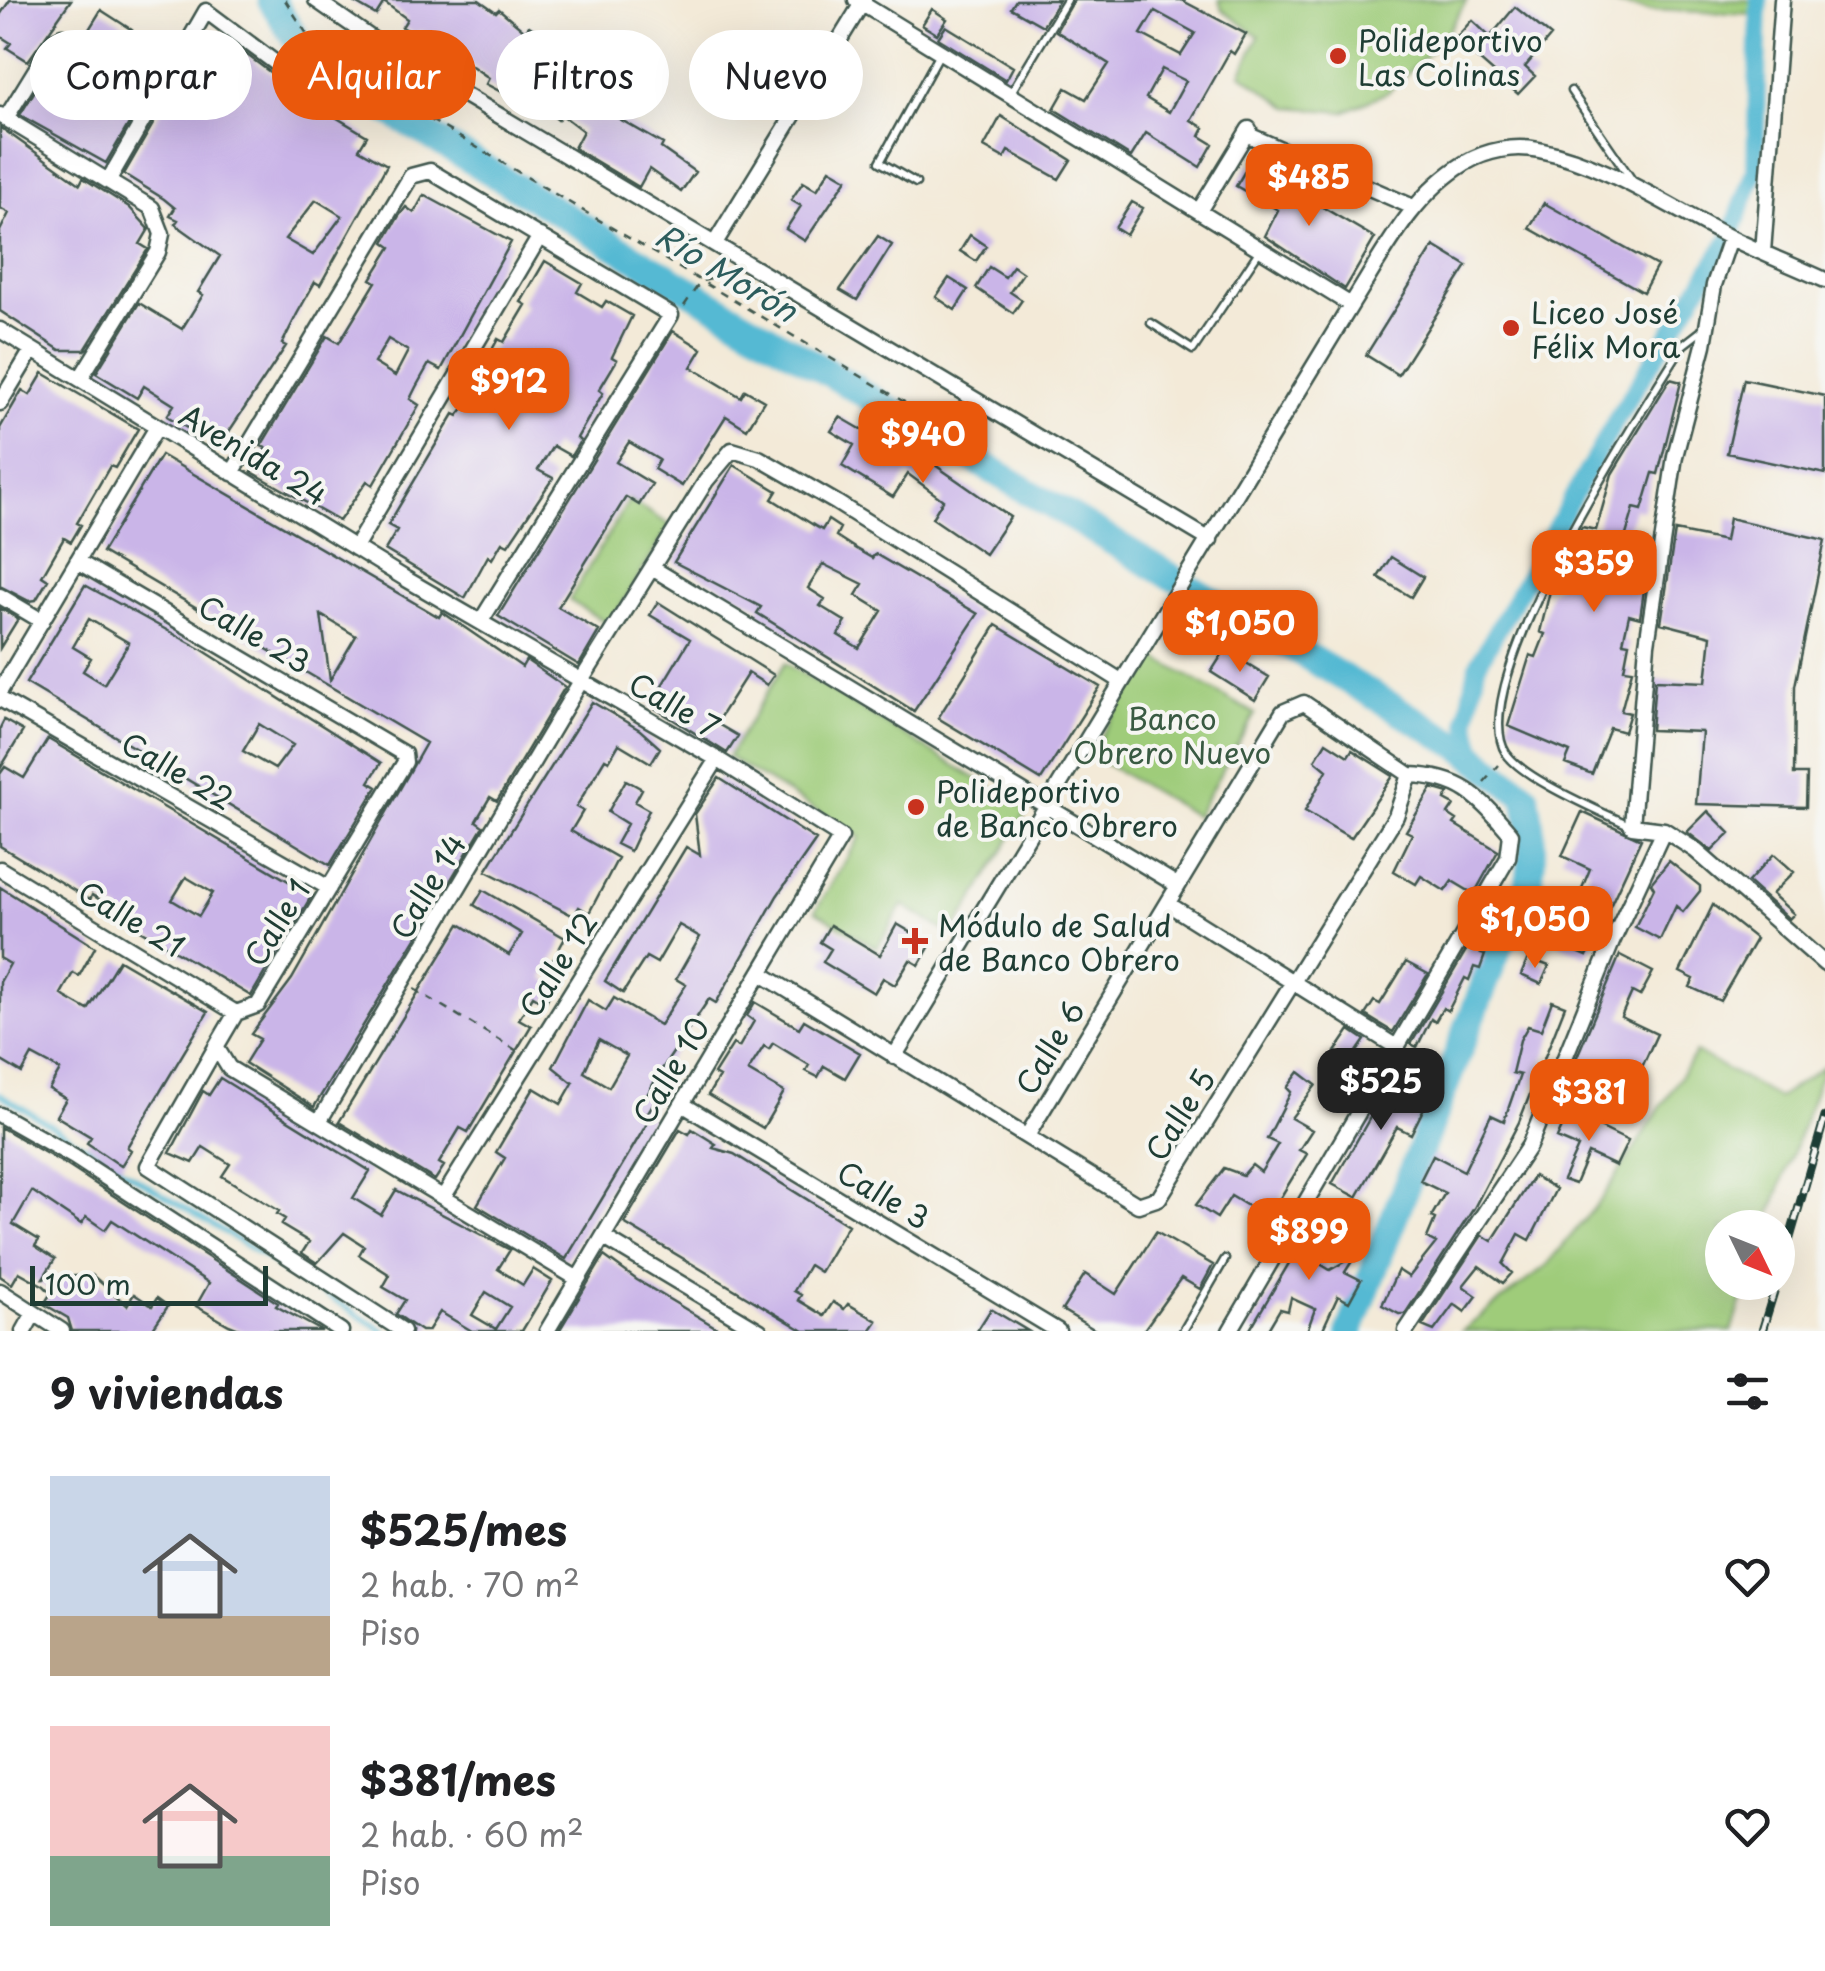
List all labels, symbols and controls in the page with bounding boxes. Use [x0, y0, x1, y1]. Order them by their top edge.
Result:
place label: Polideportivo Las Colinas [1358, 17, 1543, 96]
chip: Comprar [30, 30, 252, 120]
chip: Alquilar [272, 30, 476, 120]
chip: Filtros [496, 30, 669, 120]
chip: Nuevo [689, 30, 863, 120]
marker: Polideportivo Las Colinas [1327, 45, 1349, 67]
pin: $485 [1250, 144, 1368, 229]
text: $485 [1268, 152, 1350, 200]
water label: Río Morón [647, 211, 808, 334]
place label: Liceo José Félix Mora [1531, 289, 1681, 368]
marker: Liceo José Félix Mora [1500, 317, 1522, 339]
pin: $912 [450, 348, 568, 433]
text: $912 [470, 356, 548, 404]
street label: Avenida 24 [172, 392, 336, 516]
pin: $940 [864, 401, 982, 486]
text: $940 [880, 409, 966, 457]
pin: $359 [1535, 530, 1653, 615]
text: $359 [1554, 538, 1634, 586]
street label: Calle 23 [190, 583, 320, 683]
pin: $1,050 [1159, 590, 1321, 675]
text: $1,050 [1185, 598, 1295, 646]
street label: Calle 7 [621, 660, 729, 748]
park label: Banco Obrero Nuevo [1073, 695, 1271, 774]
street label: Calle 22 [114, 720, 242, 820]
place label: Polideportivo de Banco Obrero [936, 768, 1178, 847]
marker: Polideportivo de Banco Obrero [905, 796, 927, 818]
street label: Calle 14 [378, 825, 476, 947]
street label: Calle 21 [70, 869, 194, 967]
street label: Calle 1 [232, 870, 320, 974]
pin: $1,050 [1454, 886, 1616, 971]
text: $1,050 [1480, 894, 1590, 942]
street label: Calle 12 [507, 902, 607, 1026]
place label: Módulo de Salud de Banco Obrero [938, 902, 1180, 981]
marker: Módulo de Salud de Banco Obrero [902, 928, 928, 954]
street label: Calle 6 [1003, 991, 1095, 1103]
street label: Calle 10 [620, 1008, 720, 1132]
pin: $525 [1322, 1048, 1440, 1133]
text: $525 [1339, 1056, 1423, 1104]
street label: Calle 5 [1133, 1059, 1225, 1169]
pin: $381 [1530, 1059, 1648, 1144]
text: $381 [1552, 1067, 1626, 1115]
street label: Calle 3 [829, 1149, 939, 1239]
pin: $899 [1250, 1198, 1368, 1283]
text: $899 [1269, 1206, 1349, 1254]
north arrow [1705, 1210, 1795, 1300]
map controls [1705, 1210, 1795, 1300]
scale bar [30, 1261, 268, 1306]
text: 100 m [45, 1262, 131, 1305]
text: 9 viviendas [50, 1360, 283, 1423]
icon: filters [1720, 1364, 1775, 1419]
text: $525/mes [360, 1497, 567, 1560]
icon: home [130, 1516, 250, 1636]
icon: heart [1720, 1549, 1775, 1604]
text: 2 hab. · 70 m² [360, 1560, 580, 1608]
text: Piso [360, 1608, 421, 1656]
text: $381/mes [360, 1747, 556, 1810]
icon: home [130, 1766, 250, 1886]
icon: heart [1720, 1799, 1775, 1854]
text: 2 hab. · 60 m² [360, 1810, 584, 1858]
text: Piso [360, 1858, 421, 1906]

